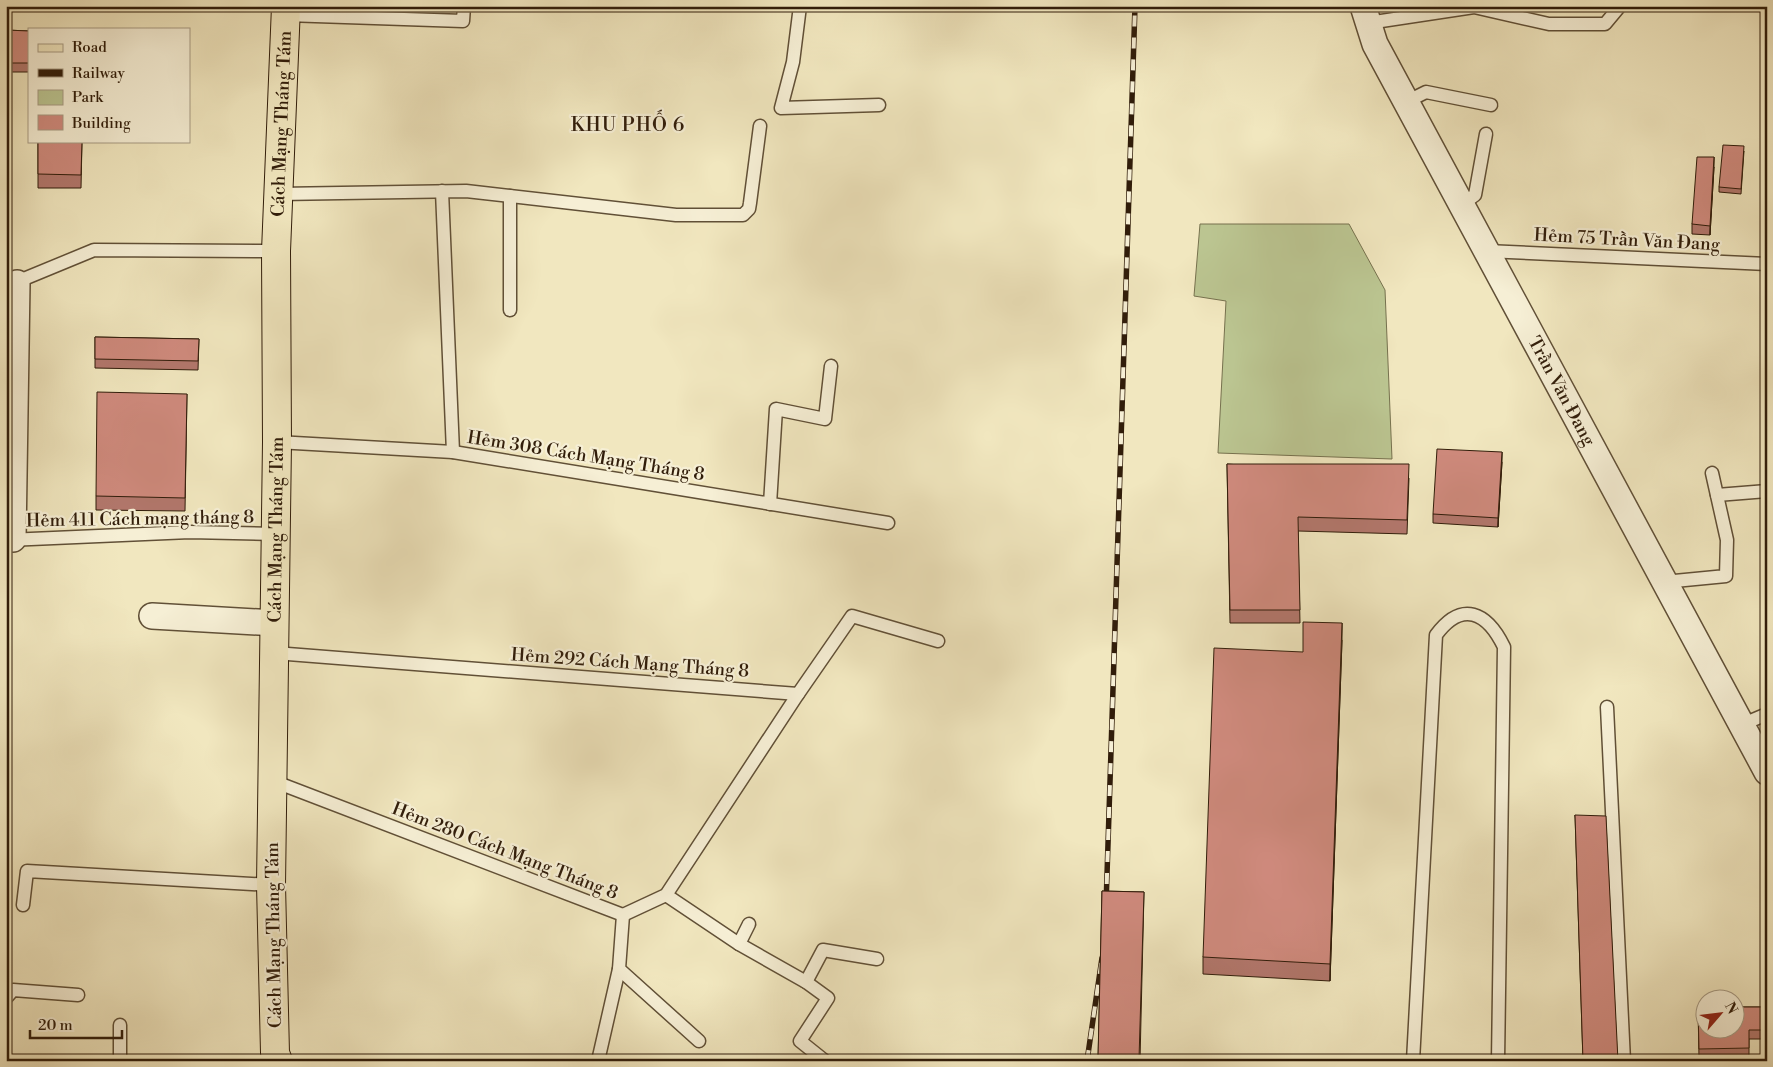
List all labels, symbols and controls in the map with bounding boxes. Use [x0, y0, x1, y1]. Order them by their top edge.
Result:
legend [28, 28, 190, 142]
street label: Cách Mạng Tháng Tám [266, 30, 296, 217]
text: Road [72, 38, 107, 57]
text: Railway [72, 64, 126, 83]
text: Park [72, 88, 104, 107]
district label: KHU PHỐ 6 [571, 109, 685, 137]
text: Building [71, 114, 131, 133]
street label: Hẻm 75 Trần Văn Ðang [1533, 224, 1721, 256]
street label: Trần Văn Ðang [1523, 332, 1601, 450]
street label: Hẻm 308 Cách Mạng Tháng 8 [466, 426, 706, 486]
street label: Cách Mạng Tháng Tám [263, 436, 289, 623]
street label: Hẻm 411 Cách mạng tháng 8 [26, 506, 254, 532]
street label: Hẻm 292 Cách Mạng Tháng 8 [510, 643, 750, 683]
street label: Hẻm 280 Cách Mạng Tháng 8 [389, 797, 621, 905]
street label: Cách Mạng Tháng Tám [261, 842, 287, 1028]
north arrow [1696, 990, 1746, 1040]
text: N [1720, 999, 1741, 1017]
scale bar [30, 1007, 122, 1039]
text: 20 m [38, 1016, 73, 1035]

